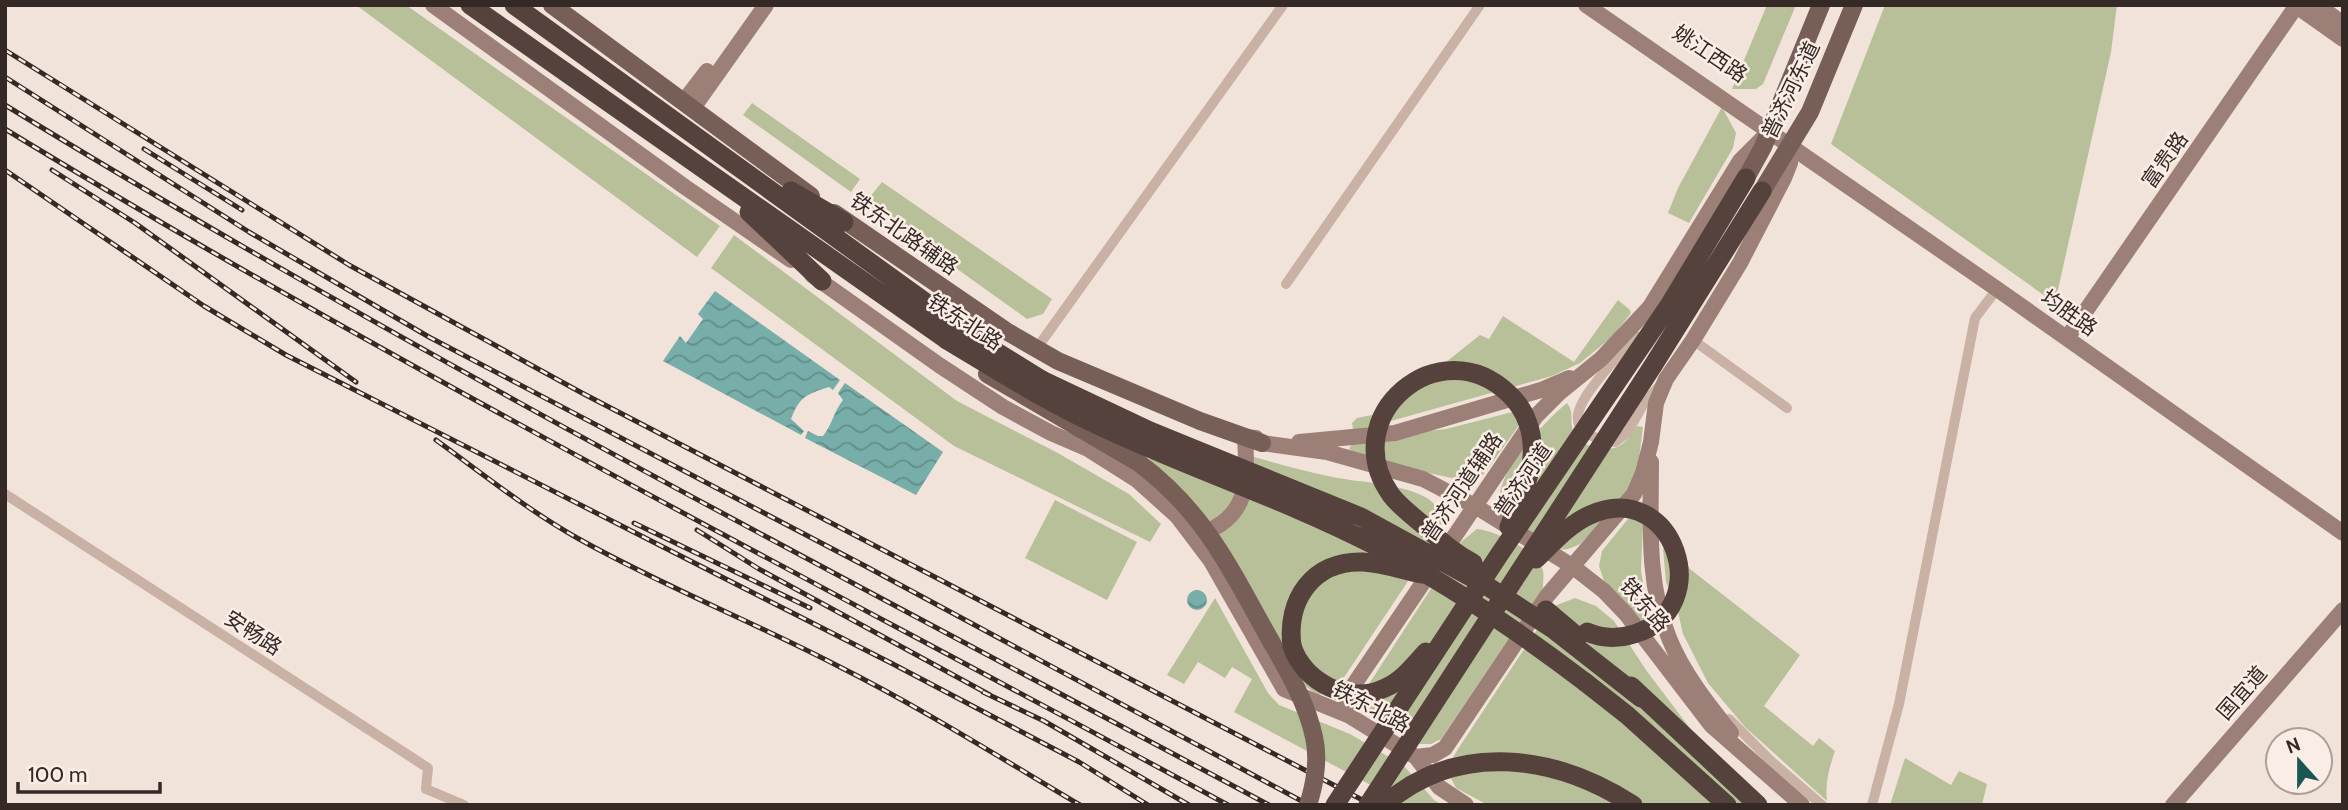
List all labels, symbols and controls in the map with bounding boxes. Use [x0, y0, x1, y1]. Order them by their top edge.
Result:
street label: 姚江西路 [1668, 20, 1752, 87]
street label: 普济河东道 [1756, 37, 1825, 142]
street label: 富贵路 [2136, 127, 2193, 193]
street label: 铁东北路辅路 [846, 187, 963, 280]
street label: 均胜路 [2036, 284, 2102, 341]
street label: 铁东北路 [923, 288, 1007, 355]
street label: 普济河道辅路 [1416, 428, 1507, 546]
street label: 普济河道 [1488, 438, 1557, 521]
street label: 铁东路 [1615, 573, 1675, 637]
street label: 安畅路 [220, 605, 286, 660]
street label: 国宜道 [2212, 661, 2272, 725]
street label: 铁东北路 [1328, 676, 1414, 737]
north arrow [2264, 726, 2334, 796]
text: N [2283, 732, 2303, 759]
scale bar [18, 750, 159, 794]
text: 100 m [28, 762, 87, 787]

